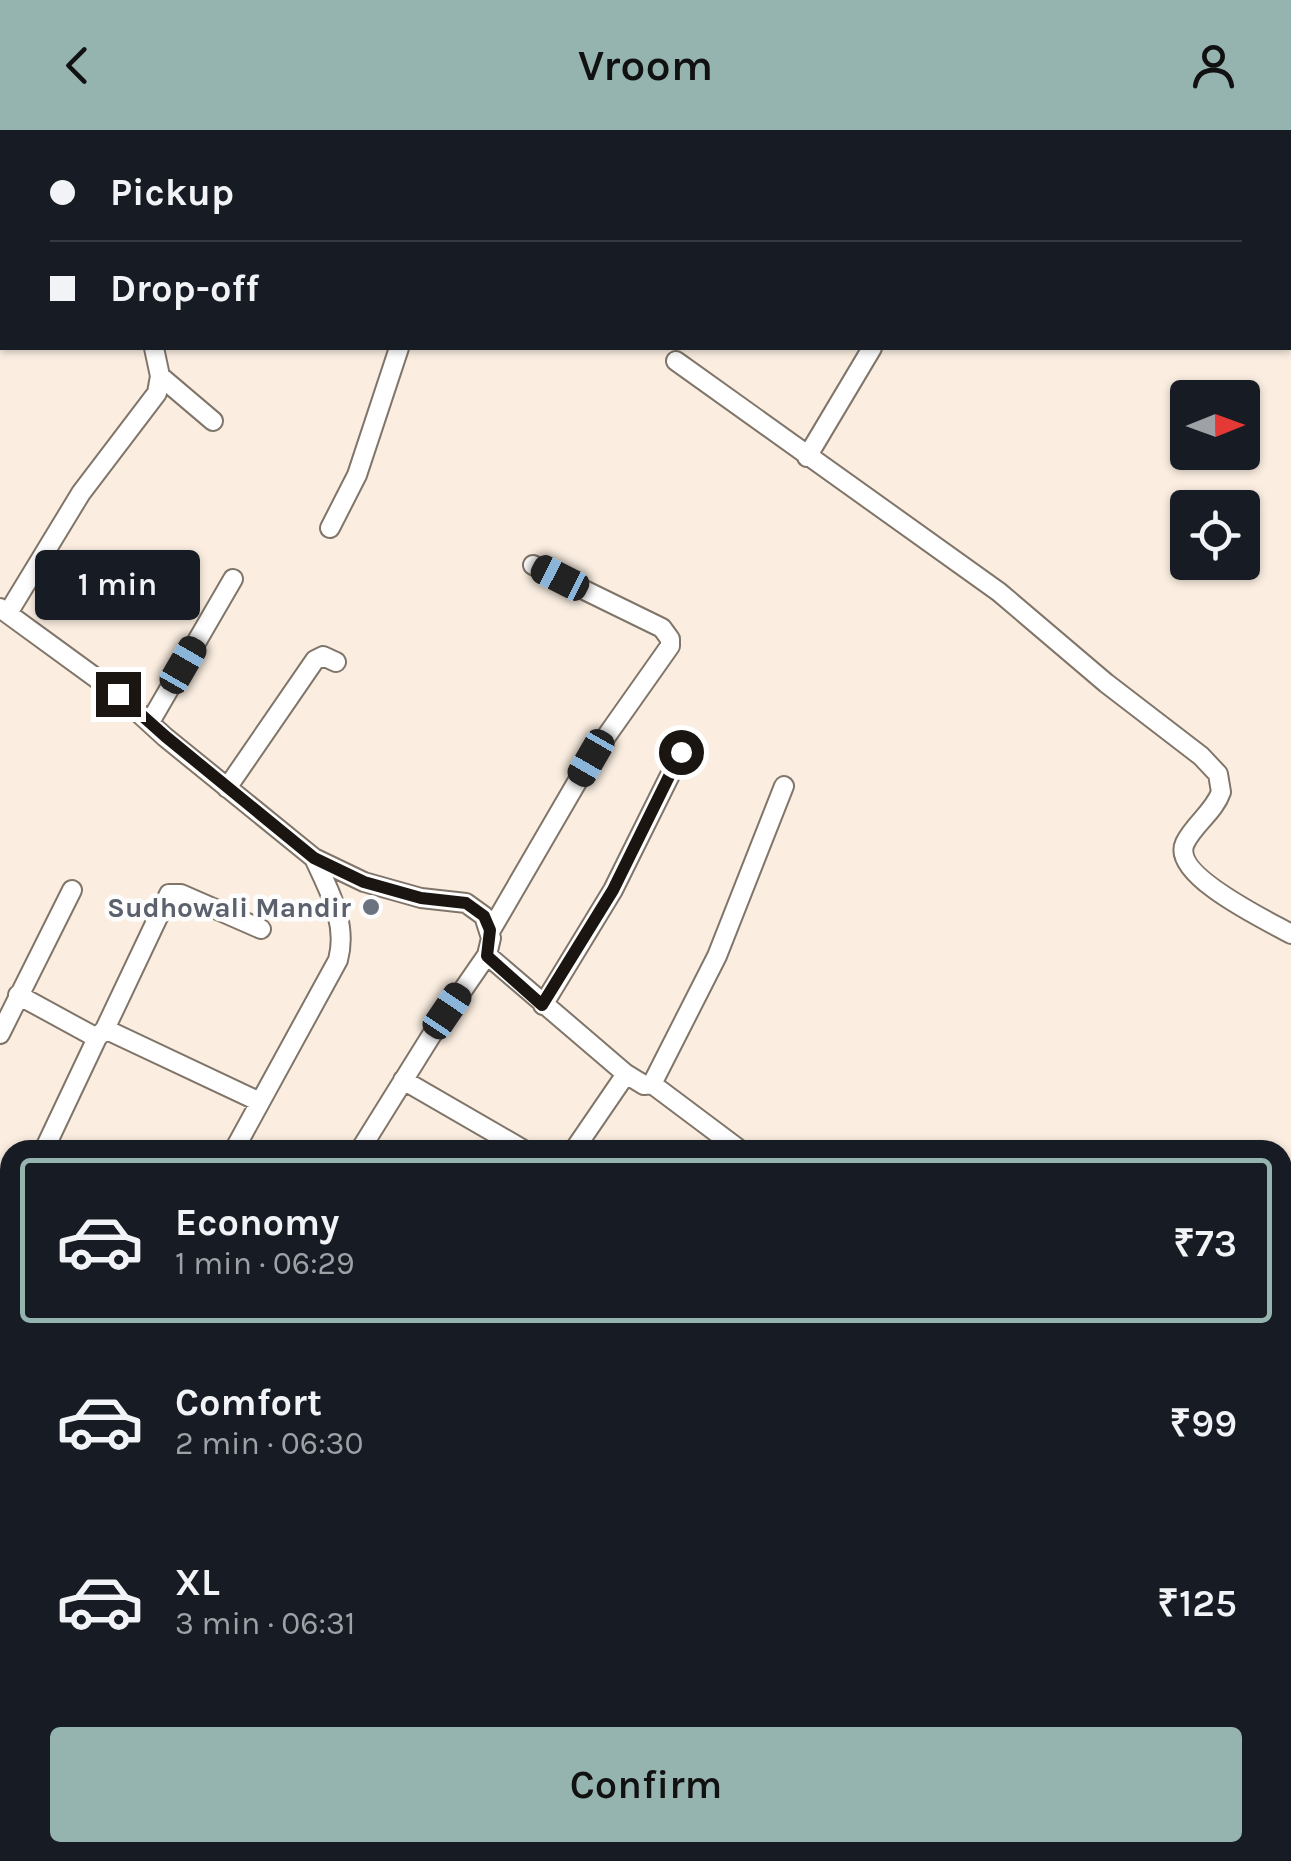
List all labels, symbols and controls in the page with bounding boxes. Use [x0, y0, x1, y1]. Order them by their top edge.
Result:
icon: back [50, 38, 105, 93]
icon: person [1186, 38, 1241, 93]
text: Vroom [578, 39, 713, 91]
text: Pickup [110, 170, 234, 215]
text: Drop-off [110, 266, 259, 311]
north arrow [1170, 380, 1260, 470]
map controls [1170, 380, 1260, 580]
button: locate [1170, 490, 1260, 580]
callout: 1 min [36, 549, 200, 619]
car [526, 551, 594, 605]
text: 1 min [78, 566, 157, 603]
car [155, 632, 211, 698]
route end [96, 672, 141, 717]
car [563, 725, 619, 791]
route start [659, 730, 704, 775]
place label: Sudhowali Mandir [107, 891, 351, 924]
marker: Sudhowali Mandir [360, 896, 382, 918]
car [418, 978, 476, 1044]
icon: car [55, 1196, 145, 1286]
text: Economy [175, 1200, 339, 1245]
text: ₹73 [1173, 1221, 1237, 1266]
text: 1 min · 06:29 [175, 1245, 355, 1282]
icon: car [55, 1376, 145, 1466]
text: Comfort [175, 1380, 322, 1425]
text: ₹99 [1170, 1401, 1237, 1446]
text: 2 min · 06:30 [175, 1425, 363, 1462]
icon: car [55, 1556, 145, 1646]
text: XL [175, 1560, 220, 1605]
text: ₹125 [1157, 1581, 1237, 1626]
text: 3 min · 06:31 [175, 1605, 355, 1642]
button: Confirm [50, 1727, 1242, 1842]

